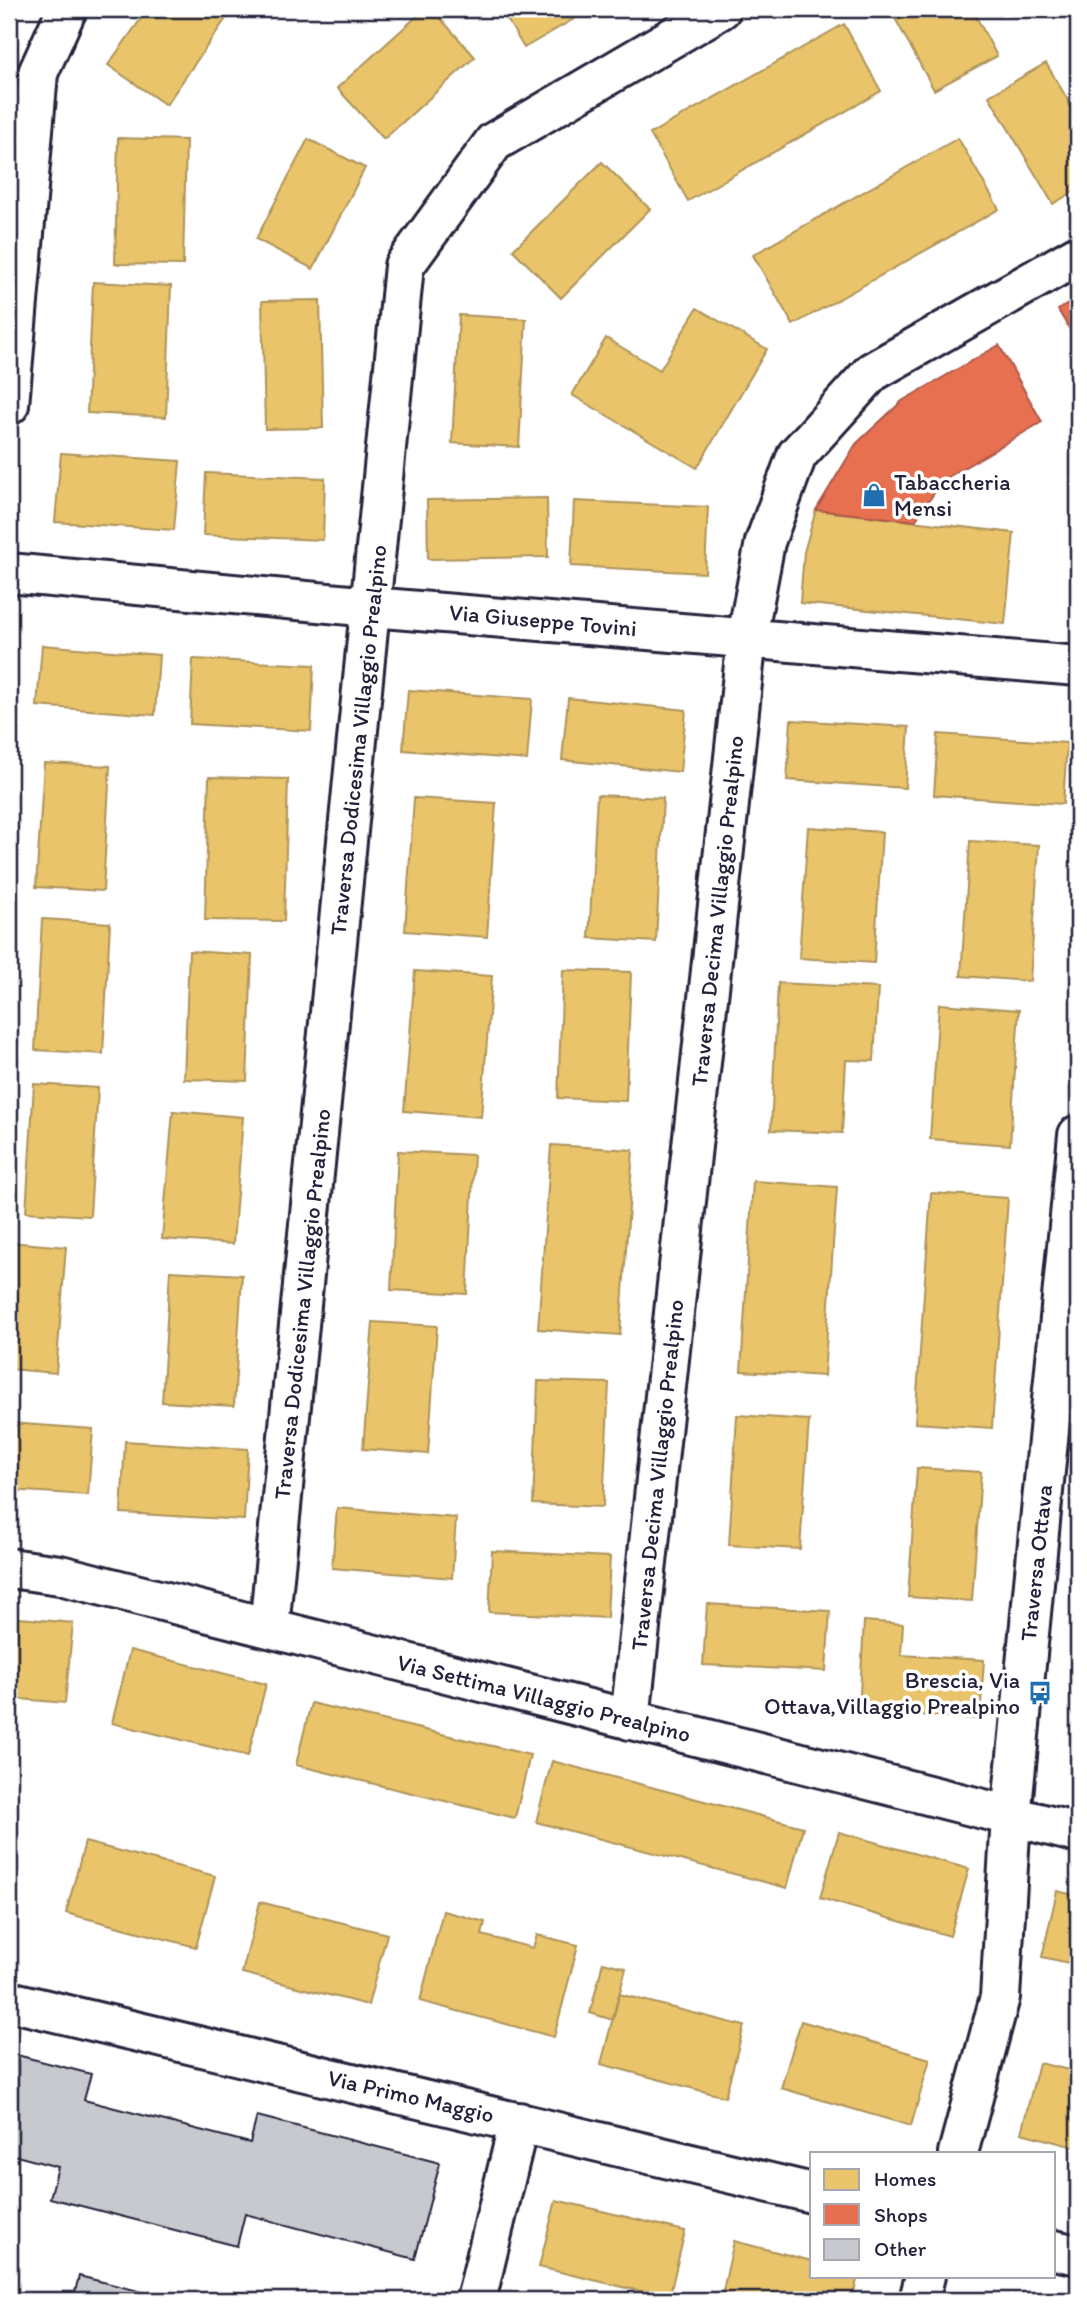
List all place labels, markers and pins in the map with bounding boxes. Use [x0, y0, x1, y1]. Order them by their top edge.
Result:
place label: Tabaccheria Mensi [894, 468, 1010, 522]
shop icon: Tabaccheria Mensi [860, 481, 888, 509]
place label: Brescia, Via Ottava,Villaggio Prealpino [764, 1666, 1020, 1720]
bus stop icon: Brescia, Via Ottava,Villaggio Prealpino [1026, 1679, 1054, 1707]

